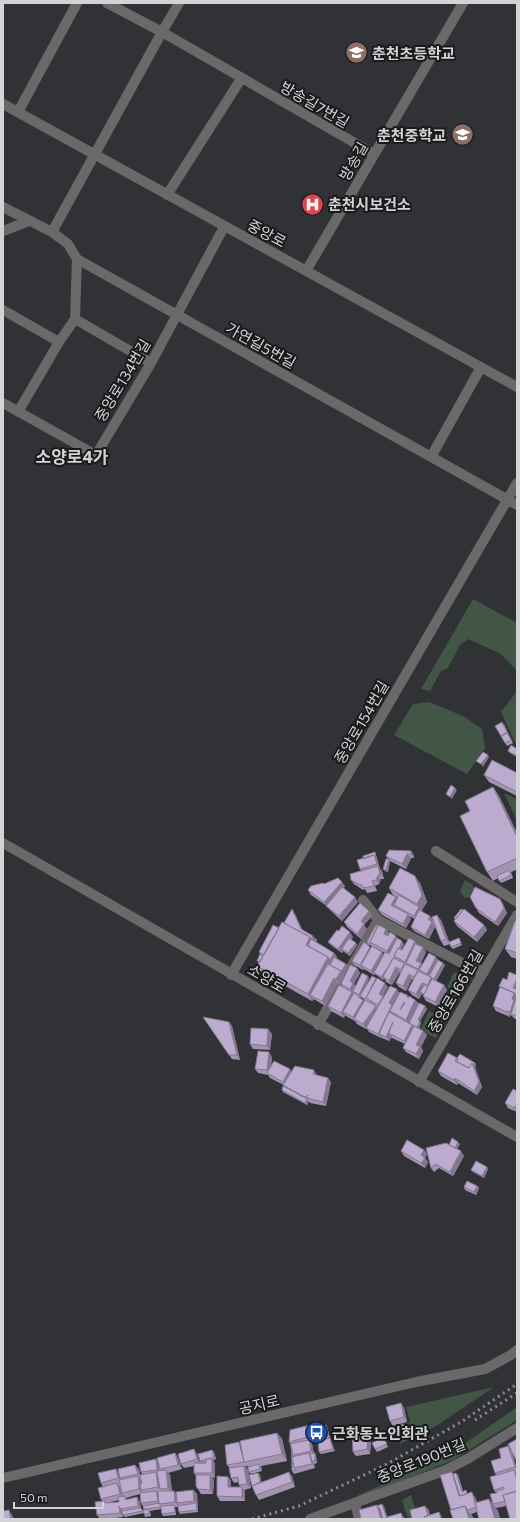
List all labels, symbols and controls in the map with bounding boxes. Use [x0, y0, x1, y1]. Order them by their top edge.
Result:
school or university icon: 춘천초등학교 [343, 40, 369, 66]
place label: 춘천초등학교 [372, 44, 455, 62]
street label: 방송길7번길 [277, 77, 353, 131]
school or university icon: 춘천중학교 [449, 122, 475, 148]
place label: 춘천중학교 [377, 126, 446, 144]
street label: 방송길 [335, 139, 371, 183]
hospital icon: 춘천시보건소 [299, 191, 325, 217]
place label: 춘천시보건소 [328, 195, 411, 213]
street label: 중앙로 [244, 215, 290, 251]
street label: 가연길5번길 [223, 318, 299, 372]
street label: 중앙로134번길 [90, 336, 154, 424]
district label: 소양로4가 [36, 446, 109, 467]
street label: 중앙로154번길 [330, 677, 392, 767]
street label: 중앙로166번길 [424, 946, 486, 1036]
street label: 소양로 [245, 960, 289, 996]
street label: 공지로 [237, 1391, 281, 1417]
bus stop icon: 근화동노인회관 [303, 1420, 329, 1446]
place label: 근화동노인회관 [332, 1424, 429, 1442]
street label: 중앙로190번길 [374, 1434, 468, 1486]
scale bar [14, 1484, 103, 1510]
text: 50 m [20, 1490, 48, 1504]

